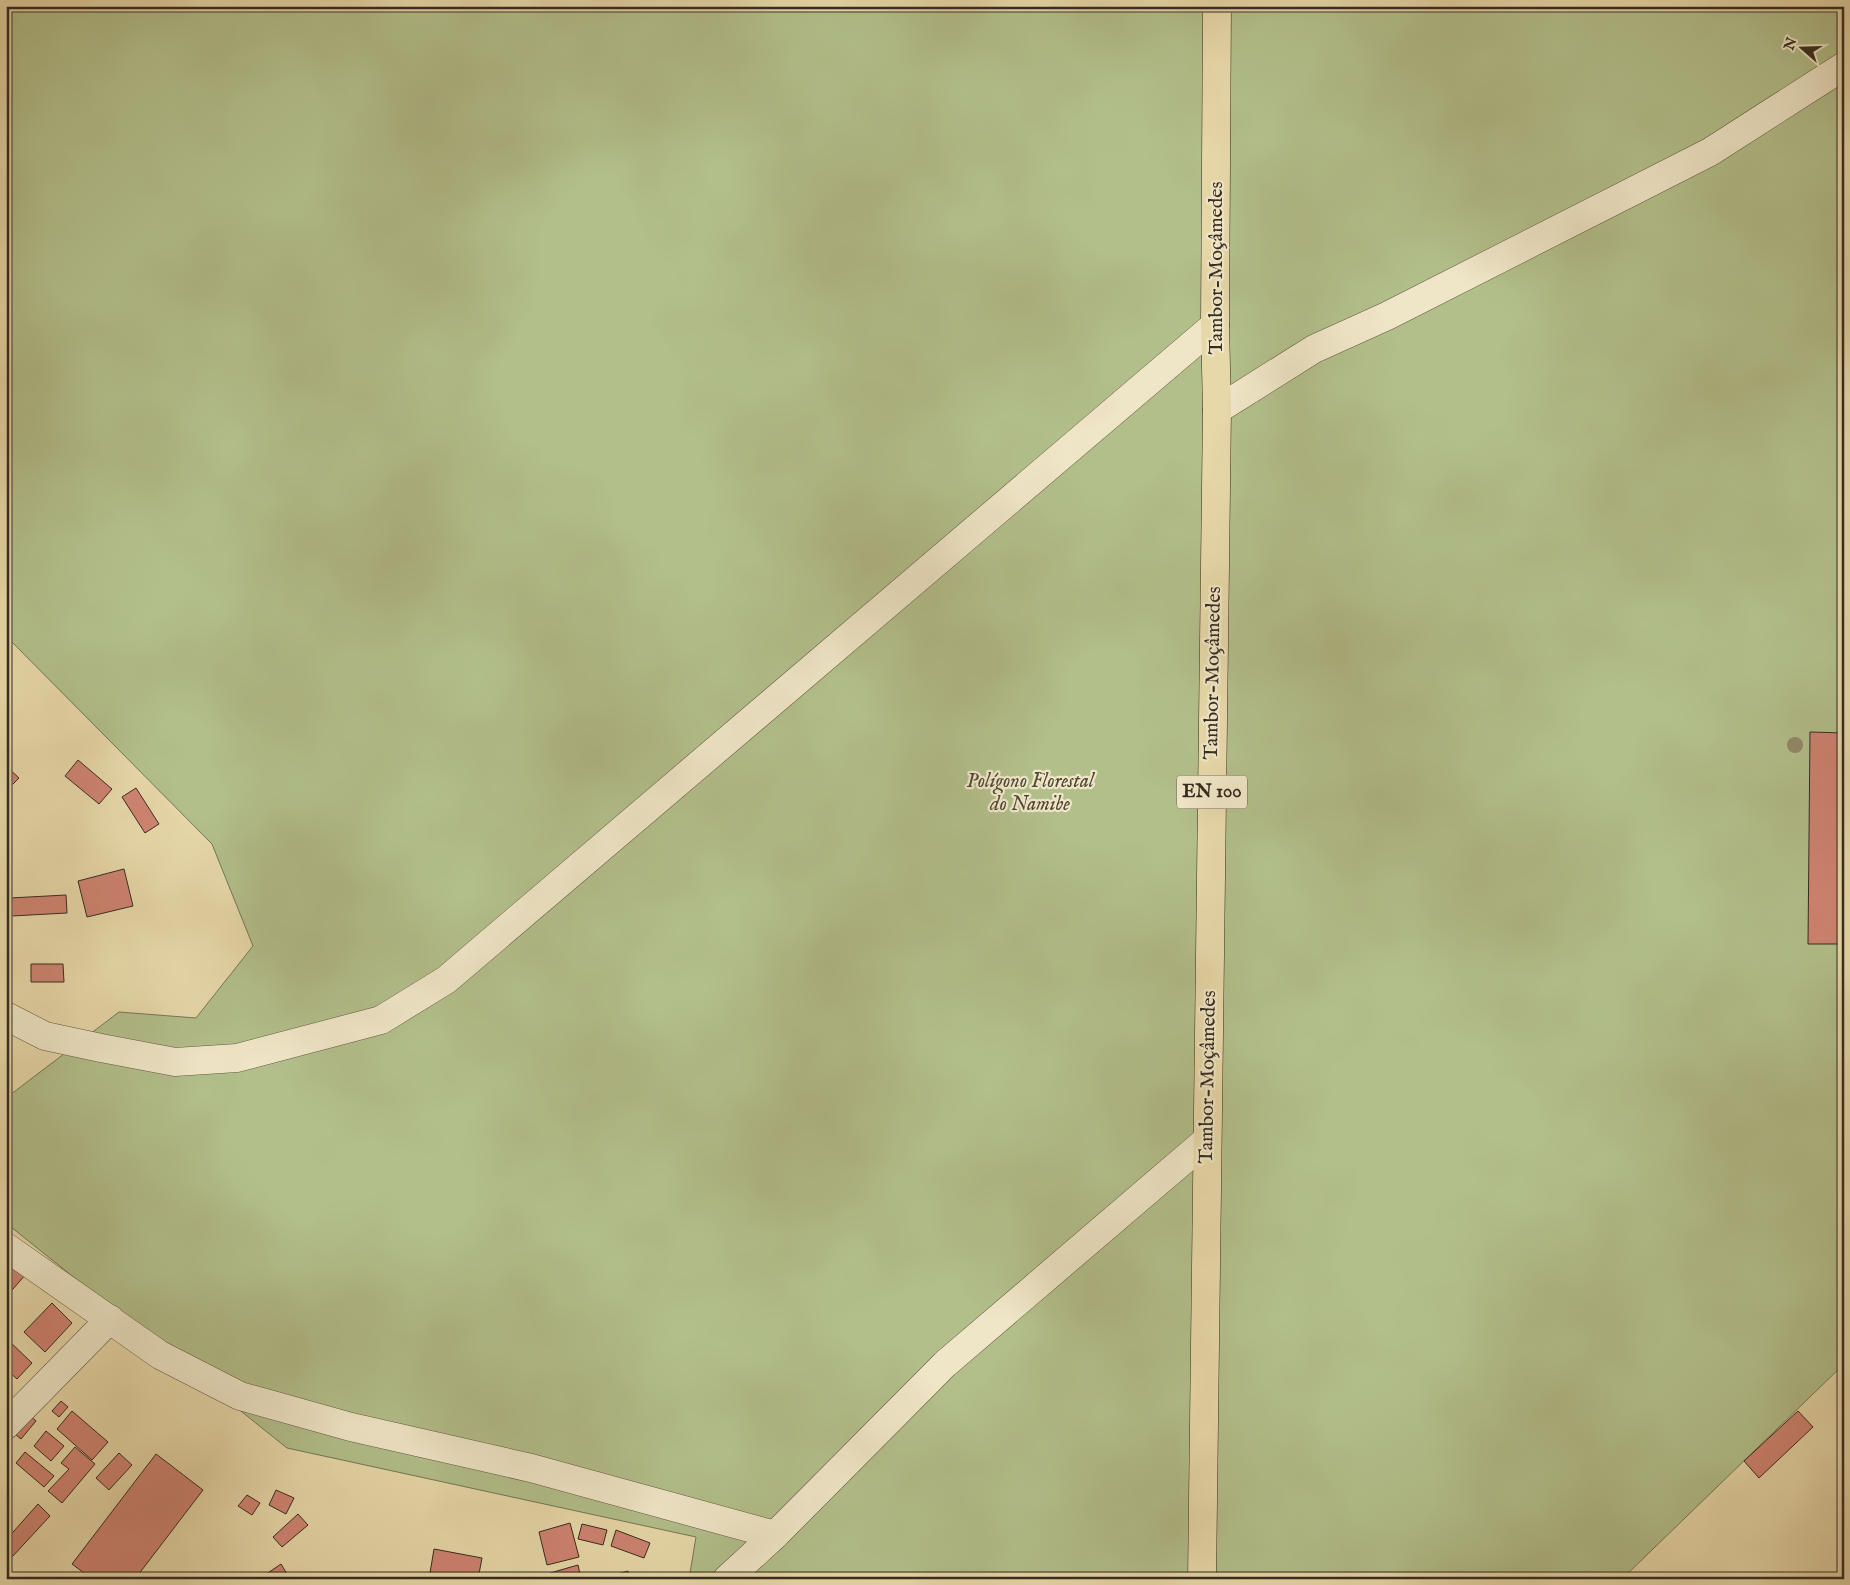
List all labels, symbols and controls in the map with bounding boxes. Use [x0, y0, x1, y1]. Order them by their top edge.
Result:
north arrow [1778, 22, 1828, 72]
text: N [1780, 35, 1801, 54]
street label: Tambor-Moçâmedes [1204, 181, 1229, 355]
street label: Tambor-Moçâmedes [1199, 586, 1227, 760]
park label: Polígono Florestal do Namibe [966, 769, 1096, 817]
road number: EN 100 [1177, 776, 1247, 809]
street label: Tambor-Moçâmedes [1194, 990, 1222, 1164]

